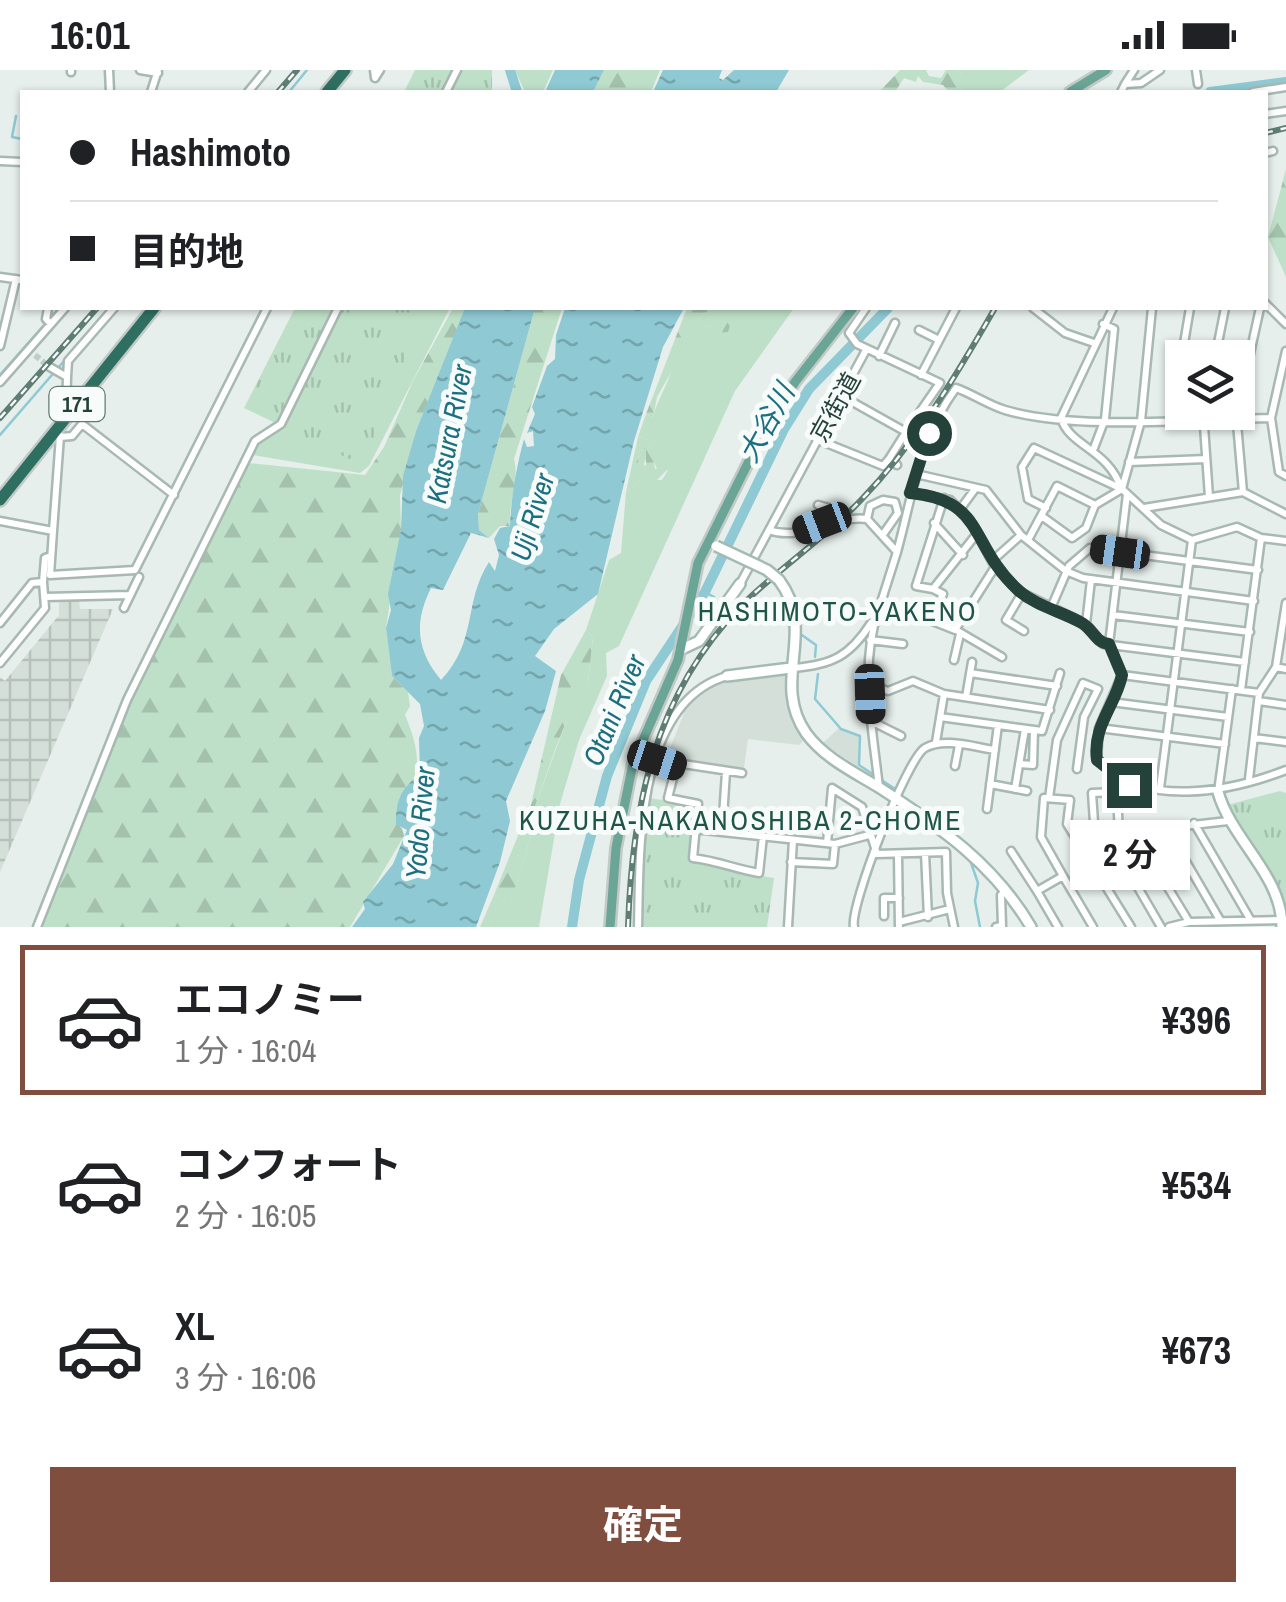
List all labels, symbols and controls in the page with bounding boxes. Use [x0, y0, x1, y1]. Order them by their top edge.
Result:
text: 16:01 [50, 10, 130, 61]
text: Hashimoto [130, 127, 291, 178]
text: 目的地 [130, 226, 244, 277]
map controls [1165, 340, 1255, 430]
button: layers [1165, 340, 1255, 430]
water label: Katsura River [417, 360, 481, 507]
street label: 京街道 [802, 366, 868, 448]
water label: 大谷川 [729, 374, 804, 469]
road number: 171 [50, 387, 104, 421]
route start [907, 411, 952, 456]
water label: Uji River [501, 467, 564, 565]
car [789, 498, 855, 548]
car [1088, 533, 1152, 571]
district label: HASHIMOTO-YAKENO [698, 592, 978, 630]
water label: Otani River [574, 647, 655, 771]
car [854, 663, 886, 725]
car [624, 736, 690, 784]
route end [1107, 763, 1152, 808]
water label: Yodo River [396, 764, 444, 881]
district label: KUZUHA-NAKANOSHIBA 2-CHOME [519, 801, 963, 839]
callout: 2 分 [1069, 820, 1189, 890]
text: 2 分 [1103, 833, 1157, 876]
text: エコノミー [175, 974, 365, 1025]
icon: car [55, 975, 145, 1065]
text: ¥396 [1162, 995, 1231, 1046]
text: 1 分 · 16:04 [175, 1029, 316, 1072]
text: コンフォート [175, 1139, 402, 1190]
icon: car [55, 1140, 145, 1230]
text: ¥534 [1162, 1160, 1231, 1211]
text: 2 分 · 16:05 [175, 1194, 316, 1237]
text: XL [175, 1301, 215, 1352]
icon: car [55, 1305, 145, 1395]
text: ¥673 [1162, 1325, 1231, 1376]
text: 3 分 · 16:06 [175, 1356, 316, 1399]
button: 確定 [50, 1467, 1236, 1582]

